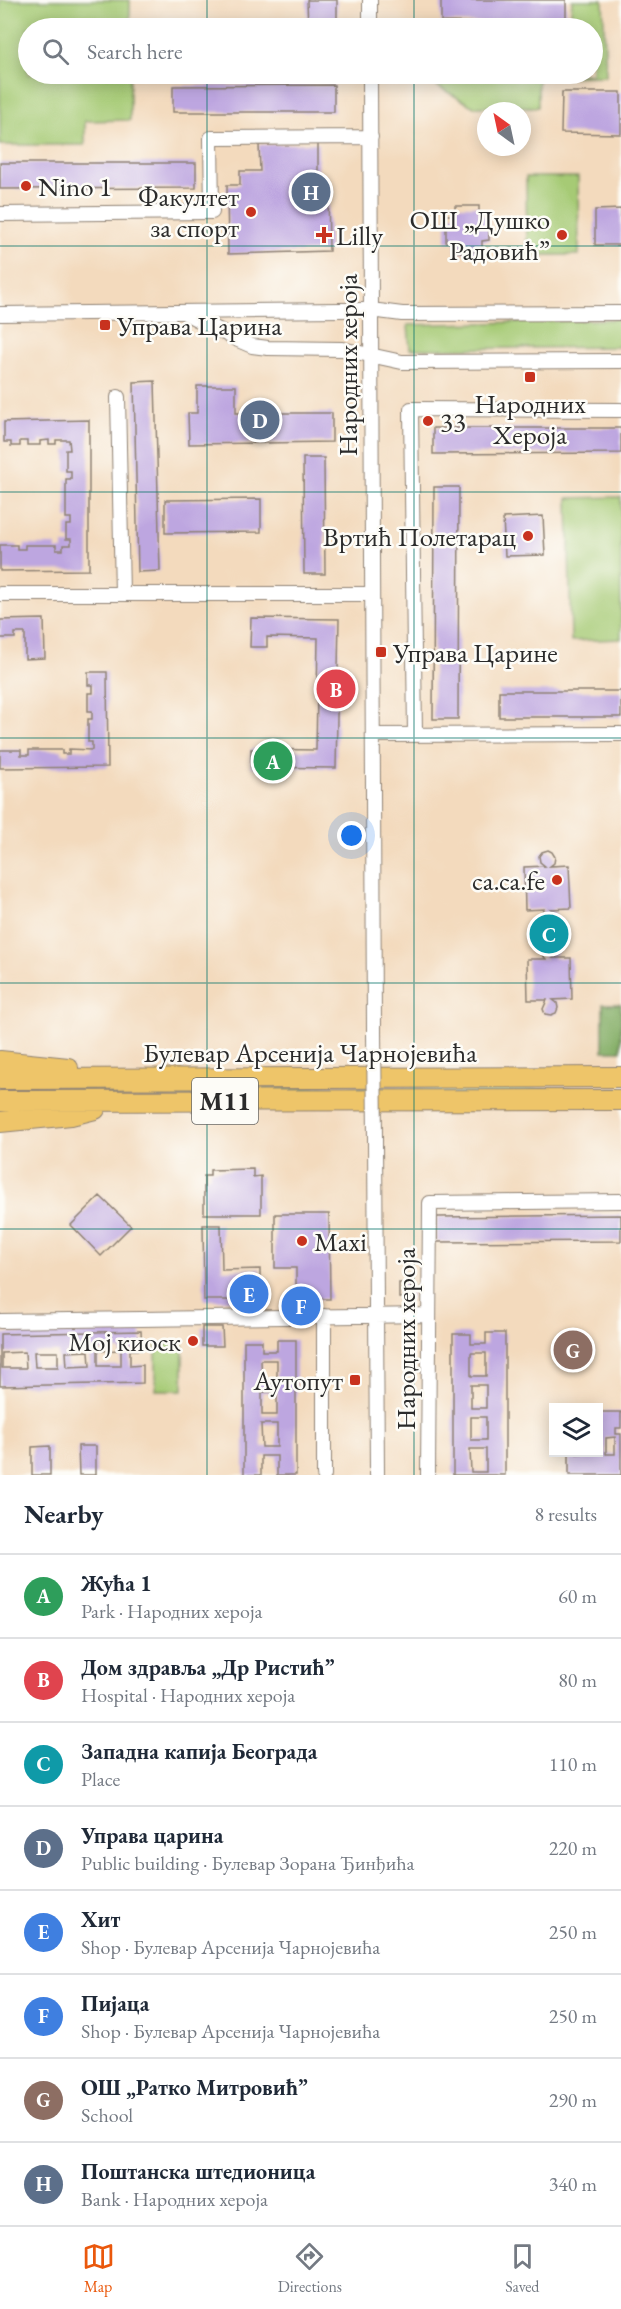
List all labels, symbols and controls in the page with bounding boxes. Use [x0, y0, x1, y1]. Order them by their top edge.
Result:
search box [18, 18, 603, 84]
icon: search [39, 35, 72, 68]
text: Search here [87, 37, 182, 66]
north arrow [477, 102, 531, 156]
place label: Nino 1 [38, 169, 112, 204]
pin: H [292, 170, 330, 214]
marker: Nino 1 [19, 179, 33, 193]
place label: Факултет за спорт [138, 179, 239, 245]
place label: ОШ „Душко Радовић” [410, 202, 550, 268]
marker: Факултет за спорт [244, 205, 258, 219]
place label: Lilly [336, 218, 383, 253]
marker: Lilly [317, 228, 331, 242]
marker: ОШ „Душко Радовић” [555, 228, 569, 242]
street label: Народних хероја [330, 273, 365, 456]
place label: Управа Царина [116, 308, 282, 343]
marker: Управа Царина [98, 318, 112, 332]
marker: Народних Хероја [523, 370, 537, 384]
place label: Народних Хероја [474, 386, 586, 452]
pin: D [240, 398, 280, 442]
place label: 33 [440, 404, 466, 439]
marker: 33 [421, 414, 435, 428]
place label: Вртић Полетарац [323, 519, 516, 554]
marker: Вртић Полетарац [521, 529, 535, 543]
place label: Управа Царине [392, 635, 558, 670]
marker: Управа Царине [374, 645, 388, 659]
pin: B [316, 666, 356, 712]
pin: A [254, 738, 292, 783]
your location [337, 821, 366, 850]
place label: ca.ca.fe [472, 863, 545, 898]
marker: ca.ca.fe [550, 873, 564, 887]
pin: C [530, 912, 568, 956]
street label: Булевар Арсенија Чарнојевића [143, 1035, 477, 1070]
road number: M11 [192, 1078, 258, 1124]
place label: Maxi [314, 1224, 367, 1259]
marker: Maxi [295, 1234, 309, 1248]
street label: Народних хероја [388, 1247, 423, 1430]
pin: E [230, 1272, 268, 1316]
pin: F [282, 1284, 320, 1328]
place label: Мој киоск [68, 1324, 181, 1359]
pin: G [554, 1328, 592, 1372]
marker: Мој киоск [186, 1334, 200, 1348]
place label: Аутопут [252, 1363, 343, 1398]
marker: Аутопут [348, 1373, 362, 1387]
map controls [549, 1403, 603, 1457]
button: layers [549, 1403, 603, 1457]
text: Nearby [24, 1497, 104, 1531]
text: 8 results [534, 1501, 597, 1527]
text: Жућа 1 [81, 1569, 152, 1598]
text: A [36, 1583, 51, 1609]
text: 60 m [558, 1583, 597, 1609]
text: Park · Народних хероја [81, 1598, 262, 1624]
text: Дом здравља „Др Ристић” [81, 1653, 334, 1682]
text: B [37, 1667, 50, 1693]
text: 80 m [558, 1667, 597, 1693]
text: Hospital · Народних хероја [81, 1682, 295, 1708]
text: Западна капија Београда [81, 1737, 317, 1766]
text: C [36, 1751, 51, 1777]
text: 110 m [549, 1751, 597, 1777]
text: Place [81, 1766, 120, 1792]
text: Управа царина [81, 1821, 223, 1850]
text: D [36, 1835, 51, 1861]
text: 220 m [549, 1835, 597, 1861]
text: Public building · Булевар Зорана Ђинђића [81, 1850, 415, 1876]
text: Хит [81, 1905, 120, 1934]
text: E [38, 1919, 49, 1945]
text: 250 m [549, 1919, 597, 1945]
text: Shop · Булевар Арсенија Чарнојевића [81, 1934, 380, 1960]
text: Пијаца [81, 1989, 149, 2018]
text: F [38, 2003, 49, 2029]
text: 250 m [549, 2003, 597, 2029]
text: Shop · Булевар Арсенија Чарнојевића [81, 2018, 380, 2044]
text: ОШ „Ратко Митровић” [81, 2073, 308, 2102]
text: G [36, 2087, 51, 2113]
text: 290 m [549, 2087, 597, 2113]
text: School [81, 2102, 133, 2128]
text: Поштанска штедионица [81, 2157, 315, 2186]
text: H [35, 2171, 52, 2197]
text: 340 m [549, 2171, 597, 2197]
text: Bank · Народних хероја [81, 2186, 268, 2212]
tab: Map [82, 2240, 115, 2297]
tab: Directions [278, 2240, 342, 2297]
tab: Saved [505, 2240, 539, 2297]

